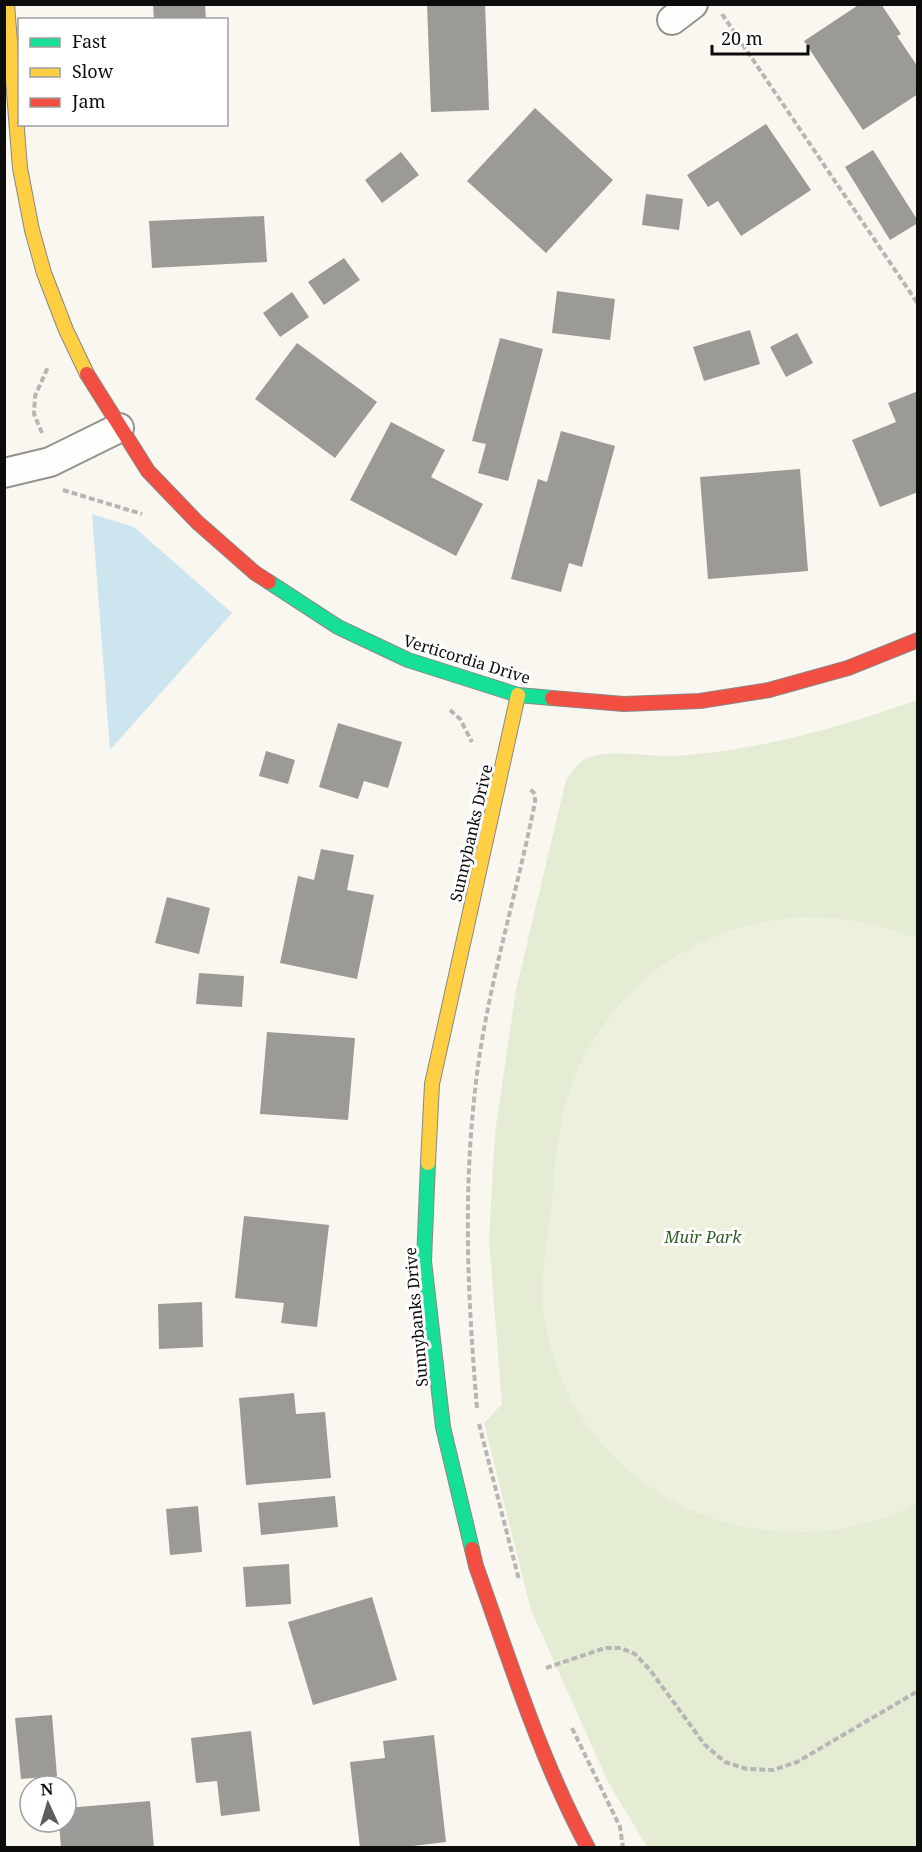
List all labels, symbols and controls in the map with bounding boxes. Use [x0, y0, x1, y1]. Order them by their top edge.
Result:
legend [18, 18, 228, 126]
scale bar [712, 18, 808, 56]
text: 20 m [721, 26, 763, 50]
text: Fast [72, 29, 107, 53]
text: Slow [72, 59, 114, 83]
text: Jam [71, 89, 106, 113]
street label: Verticordia Drive [401, 629, 533, 689]
street label: Sunnybanks Drive [445, 762, 497, 904]
park label: Muir Park [664, 1226, 742, 1248]
street label: Sunnybanks Drive [399, 1246, 433, 1388]
north arrow [18, 1774, 78, 1834]
text: N [40, 1778, 54, 1800]

